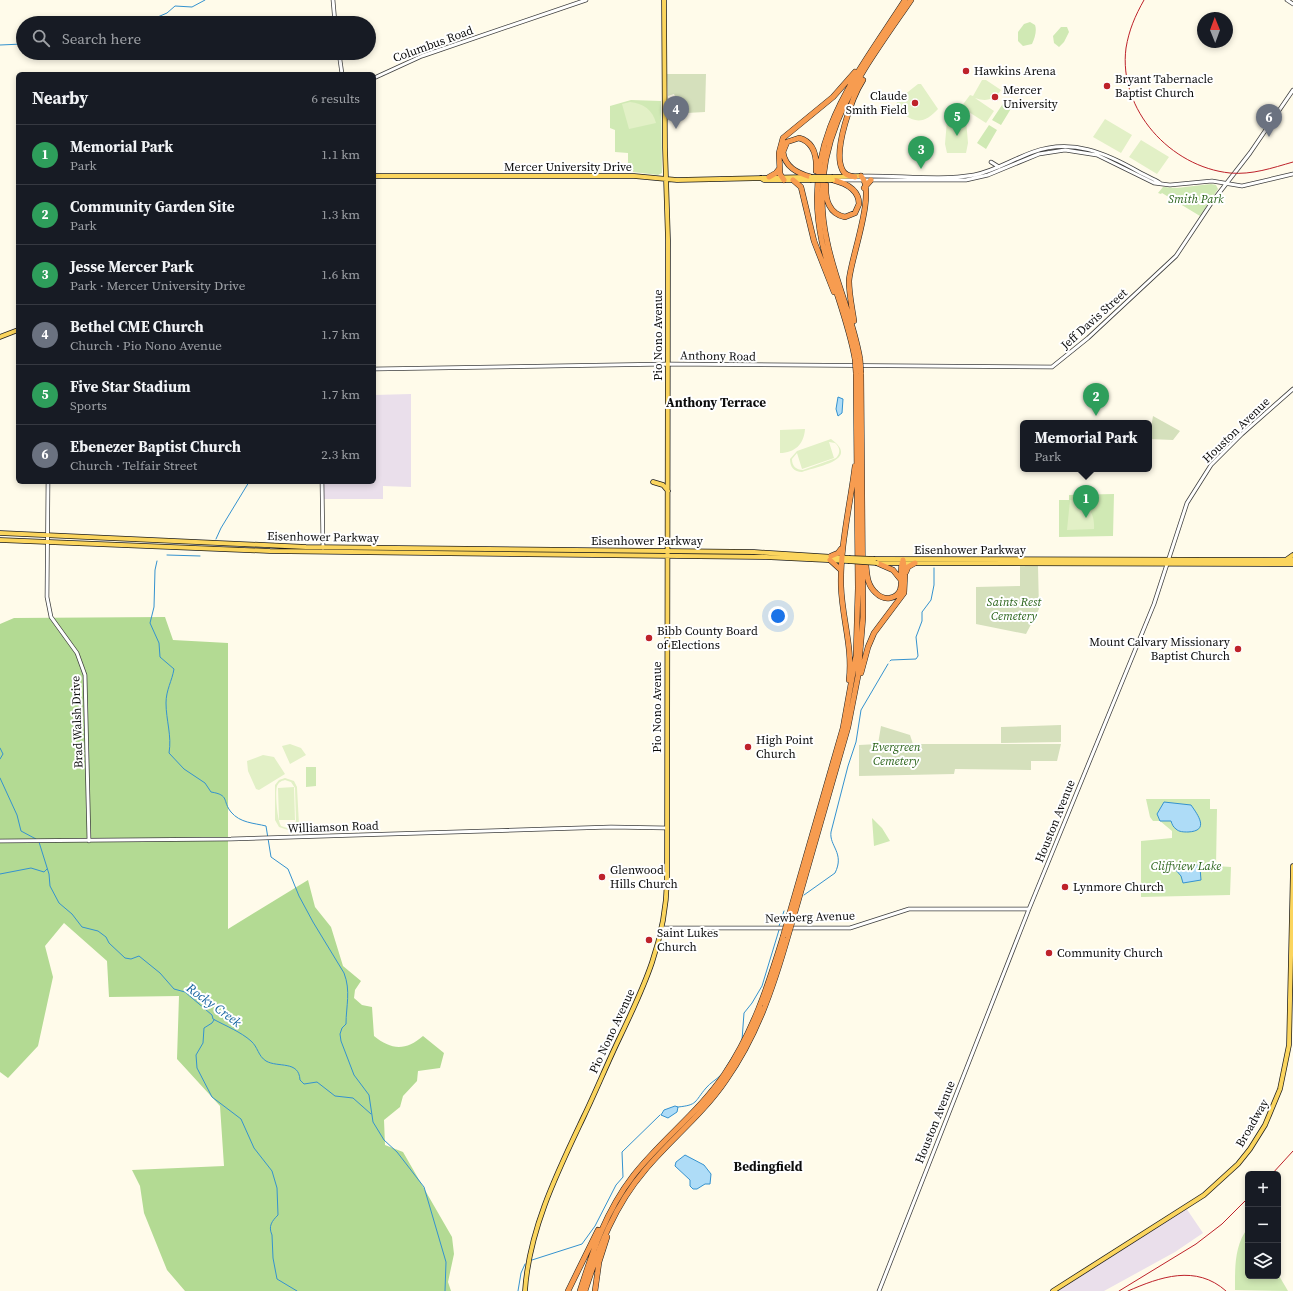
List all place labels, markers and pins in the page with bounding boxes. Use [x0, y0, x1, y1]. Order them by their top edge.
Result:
place label: Hawkins Arena [974, 63, 1057, 79]
marker: Hawkins Arena [961, 66, 971, 76]
place label: Bryant Tabernacle Baptist Church [1115, 71, 1213, 101]
marker: Bryant Tabernacle Baptist Church [1102, 81, 1112, 91]
place label: Mercer University [1003, 82, 1059, 112]
place label: Claude Smith Field [846, 88, 907, 118]
marker: Mercer University [990, 92, 1000, 102]
pin: 4 [663, 96, 689, 129]
marker: Claude Smith Field [910, 98, 920, 108]
pin: 5 [944, 103, 970, 136]
pin: 6 [1256, 104, 1282, 137]
pin: 3 [908, 136, 934, 169]
pin: 2 [1083, 383, 1109, 416]
pin: 1 [1073, 485, 1099, 518]
place label: Bibb County Board of Elections [657, 623, 758, 653]
marker: Bibb County Board of Elections [644, 633, 654, 643]
place label: Mount Calvary Missionary Baptist Church [1089, 634, 1231, 664]
marker: Mount Calvary Missionary Baptist Church [1233, 644, 1243, 654]
place label: High Point Church [756, 732, 813, 762]
marker: High Point Church [743, 742, 753, 752]
place label: Glenwood Hills Church [610, 862, 678, 892]
marker: Glenwood Hills Church [597, 872, 607, 882]
place label: Lynmore Church [1073, 879, 1164, 895]
marker: Lynmore Church [1060, 882, 1070, 892]
place label: Saint Lukes Church [657, 925, 718, 955]
marker: Saint Lukes Church [644, 935, 654, 945]
place label: Community Church [1057, 945, 1163, 961]
marker: Community Church [1044, 948, 1054, 958]

